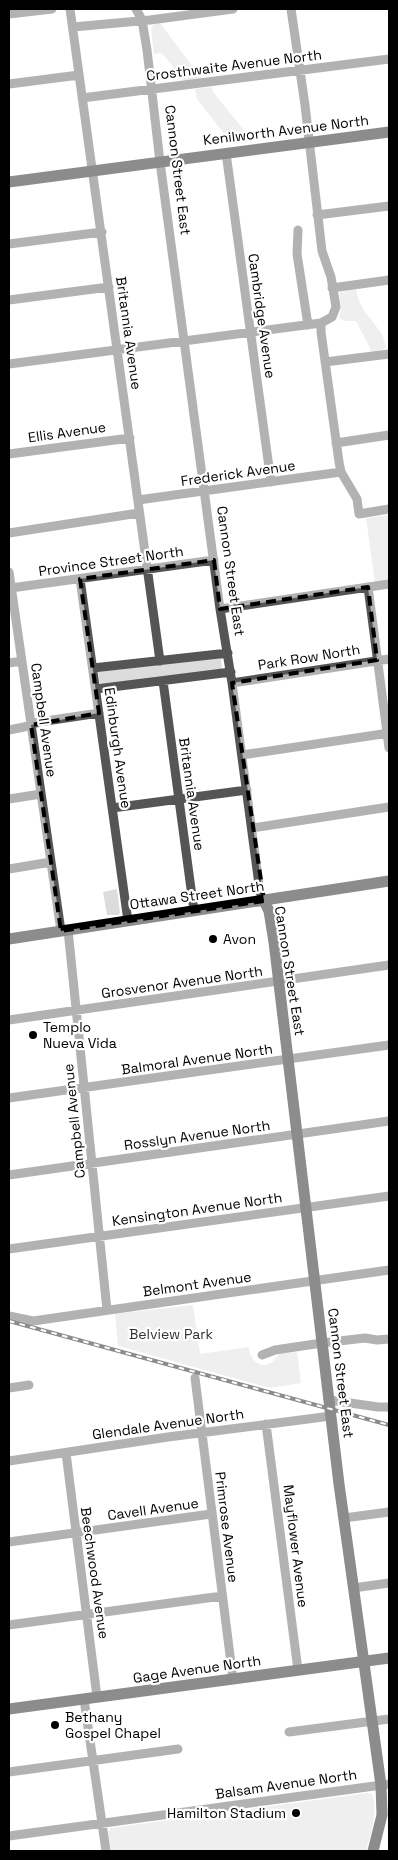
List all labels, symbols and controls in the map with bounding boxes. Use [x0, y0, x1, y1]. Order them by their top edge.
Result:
street label: Crosthwaite Avenue North [145, 45, 323, 85]
street label: Cannon Street East [161, 104, 195, 236]
street label: Kenilworth Avenue North [202, 111, 370, 149]
street label: Cambridge Avenue [244, 252, 280, 380]
street label: Britannia Avenue [112, 275, 146, 391]
street label: Ellis Avenue [27, 418, 107, 446]
street label: Frederick Avenue [179, 456, 297, 490]
street label: Cannon Street East [213, 505, 249, 637]
street label: Province Street North [37, 542, 185, 580]
street label: Park Row North [257, 640, 361, 674]
street label: Campbell Avenue [27, 662, 61, 778]
street label: Edinburgh Avenue [101, 686, 135, 810]
street label: Britannia Avenue [175, 736, 209, 852]
street label: Ottawa Street North [129, 877, 265, 913]
street label: Cannon Street East [271, 905, 309, 1037]
place label: Avon [223, 930, 256, 948]
marker: Avon [207, 933, 219, 945]
street label: Grosvenor Avenue North [100, 962, 264, 1002]
place label: Templo Nueva Vida [43, 1018, 117, 1052]
marker: Templo Nueva Vida [27, 1029, 39, 1041]
street label: Balmoral Avenue North [120, 1039, 274, 1079]
street label: Campbell Avenue [59, 1063, 89, 1179]
street label: Rosslyn Avenue North [123, 1116, 271, 1154]
street label: Kensington Avenue North [111, 1188, 283, 1230]
street label: Belmont Avenue [142, 1267, 252, 1301]
street label: Cannon Street East [324, 1307, 358, 1439]
park label: Belview Park [129, 1325, 213, 1343]
street label: Glendale Avenue North [91, 1404, 245, 1444]
street label: Primrose Avenue [211, 1471, 243, 1583]
street label: Mayflower Avenue [280, 1483, 312, 1609]
street label: Cavell Avenue [106, 1494, 200, 1524]
street label: Beechwood Avenue [77, 1506, 113, 1640]
street label: Gage Avenue North [132, 1651, 262, 1687]
place label: Bethany Gospel Chapel [65, 1708, 161, 1742]
marker: Bethany Gospel Chapel [49, 1719, 61, 1731]
street label: Balsam Avenue North [214, 1765, 358, 1803]
place label: Hamilton Stadium [167, 1804, 286, 1822]
marker: Hamilton Stadium [290, 1807, 302, 1819]

